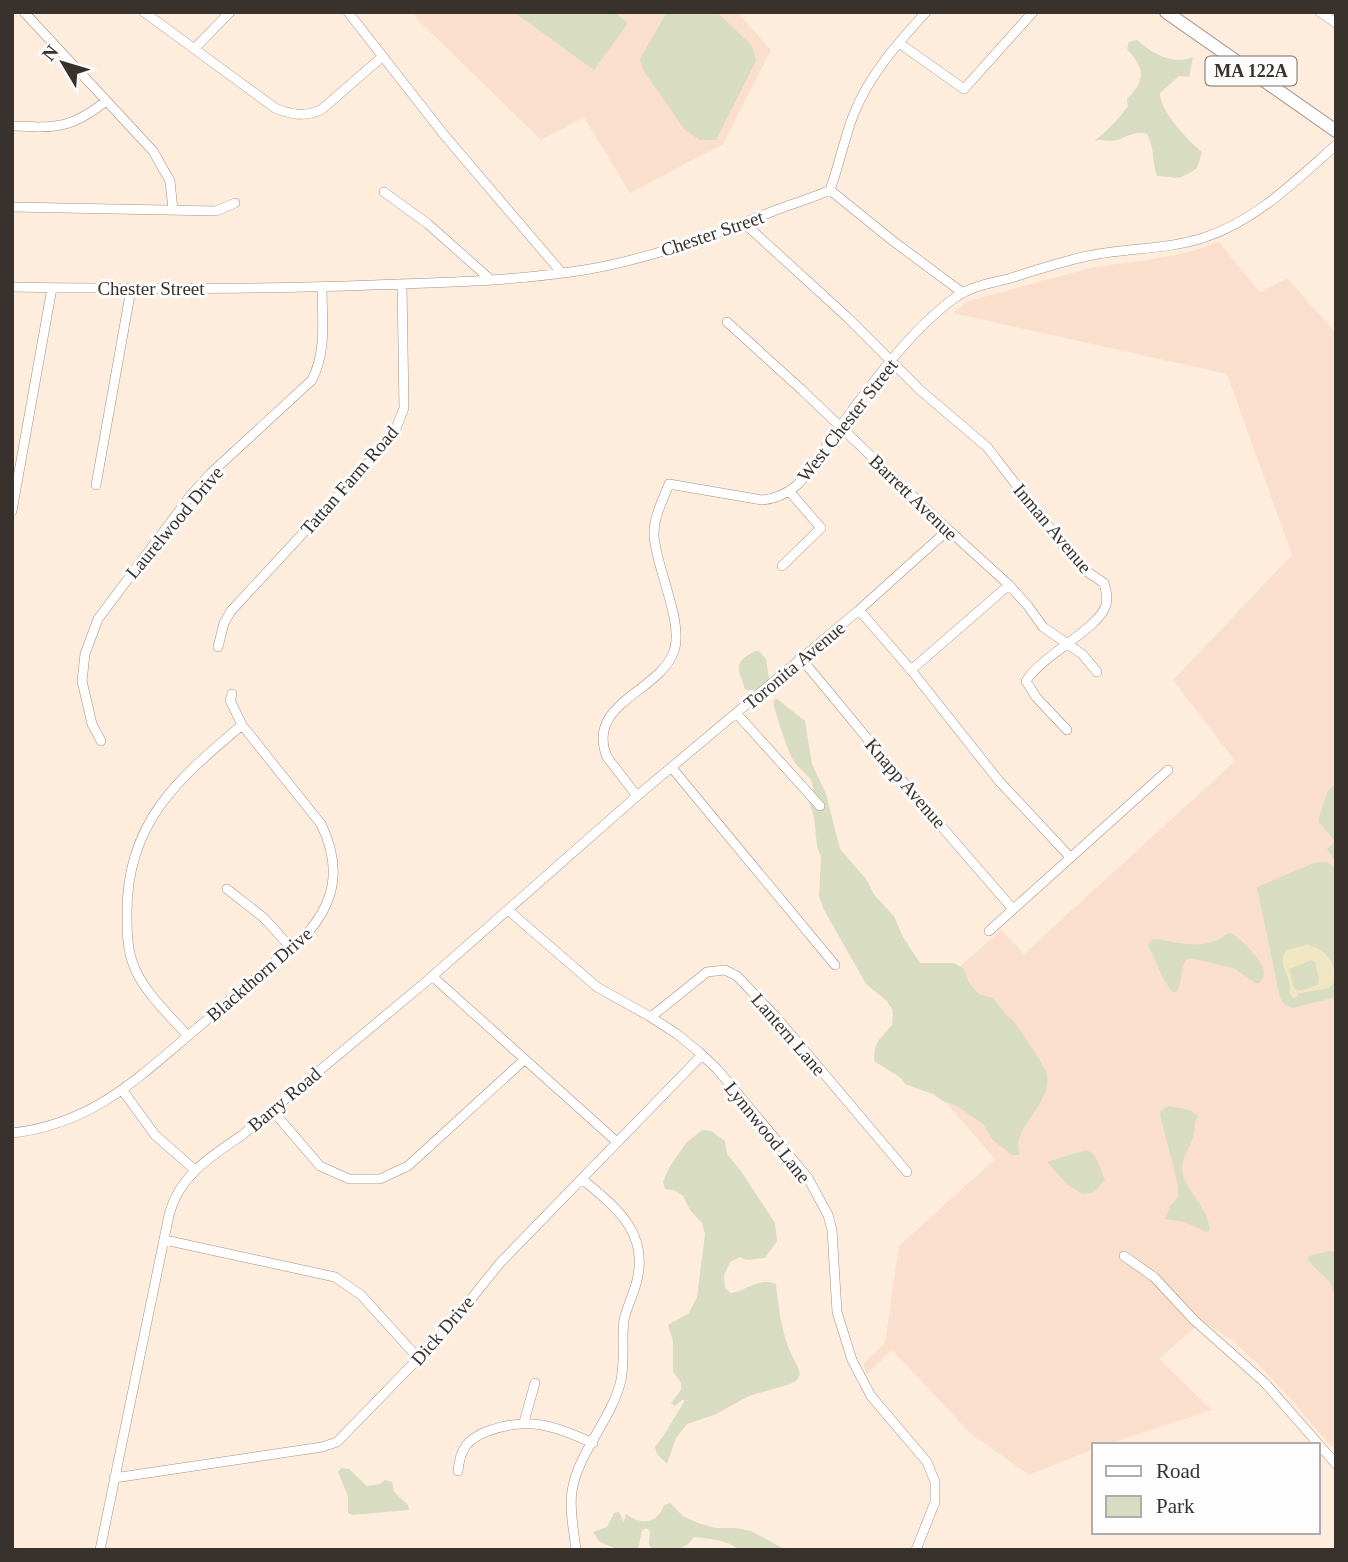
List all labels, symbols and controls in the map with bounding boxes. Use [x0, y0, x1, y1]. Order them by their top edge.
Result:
north arrow [28, 28, 98, 98]
text: N [37, 41, 63, 65]
road number: MA 122A [1206, 56, 1296, 86]
street label: Chester Street [658, 206, 767, 261]
street label: Chester Street [97, 278, 205, 299]
street label: West Chester Street [793, 354, 902, 486]
street label: Tattan Farm Road [297, 421, 403, 539]
street label: Barrett Avenue [865, 450, 962, 545]
street label: Laurelwood Drive [121, 462, 227, 583]
street label: Inman Avenue [1009, 479, 1096, 577]
street label: Toronita Avenue [740, 617, 849, 714]
street label: Knapp Avenue [861, 734, 950, 832]
street label: Blackthorn Drive [202, 923, 316, 1026]
street label: Lantern Lane [747, 989, 830, 1080]
street label: Barry Road [244, 1063, 325, 1136]
street label: Lynnwood Lane [720, 1078, 815, 1187]
street label: Dick Drive [407, 1291, 478, 1369]
legend [1092, 1443, 1320, 1534]
text: Road [1156, 1459, 1201, 1483]
text: Park [1156, 1494, 1195, 1518]

